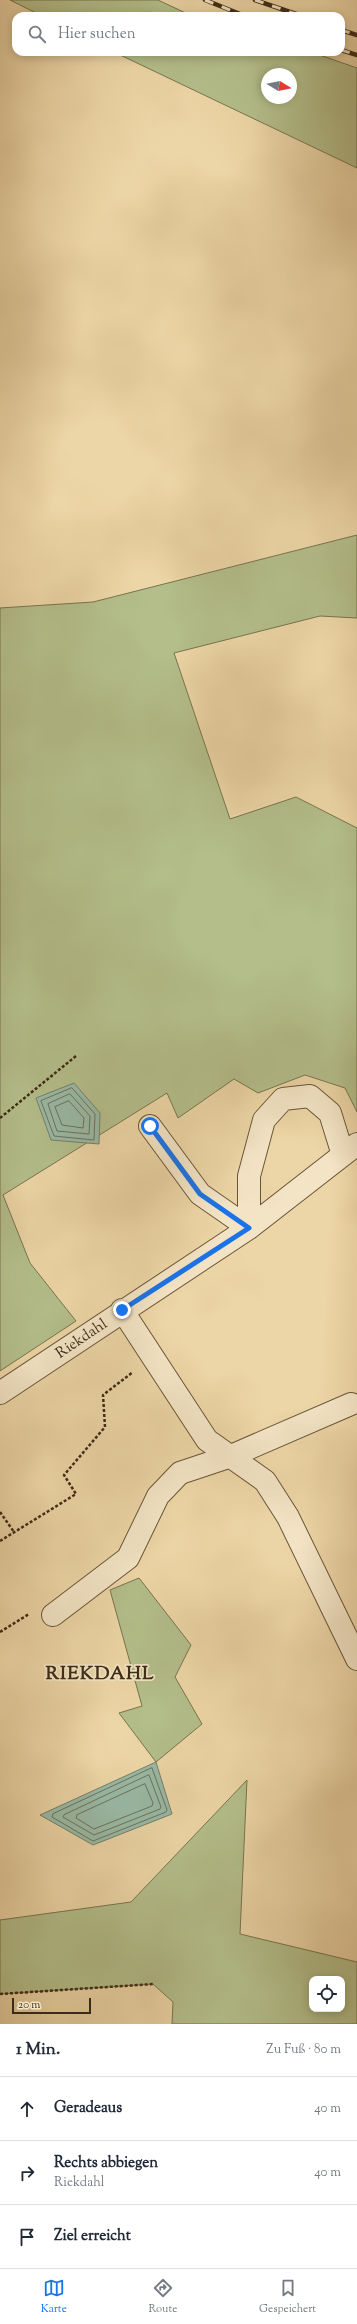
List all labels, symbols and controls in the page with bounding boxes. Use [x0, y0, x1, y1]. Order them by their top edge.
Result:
search box [12, 12, 345, 56]
icon: search [26, 23, 48, 45]
text: Hier suchen [58, 24, 136, 45]
north arrow [261, 68, 297, 104]
route start [141, 1117, 159, 1135]
route end [113, 1301, 131, 1319]
street label: Riekdahl [52, 1314, 112, 1364]
district label: RIEKDAHL [45, 1661, 155, 1688]
map controls [309, 1976, 345, 2012]
button: locate [309, 1976, 345, 2012]
scale bar [12, 1996, 91, 2015]
text: 20 m [18, 1997, 40, 2013]
text: 1 Min. [16, 2038, 60, 2062]
text: Zu Fuß · 80 m [266, 2041, 341, 2059]
icon: ahead [16, 2098, 38, 2120]
text: Geradeaus [54, 2098, 122, 2119]
text: 40 m [314, 2100, 341, 2118]
text: Rechts abbiegen [54, 2153, 158, 2174]
icon: right [16, 2162, 38, 2184]
text: 40 m [314, 2164, 341, 2182]
text: Riekdahl [54, 2174, 104, 2192]
icon: arrive [16, 2226, 38, 2248]
text: Ziel erreicht [54, 2226, 131, 2247]
tab: Karte [41, 2277, 67, 2317]
tab: Route [149, 2277, 177, 2317]
tab: Gespeichert [259, 2277, 316, 2317]

